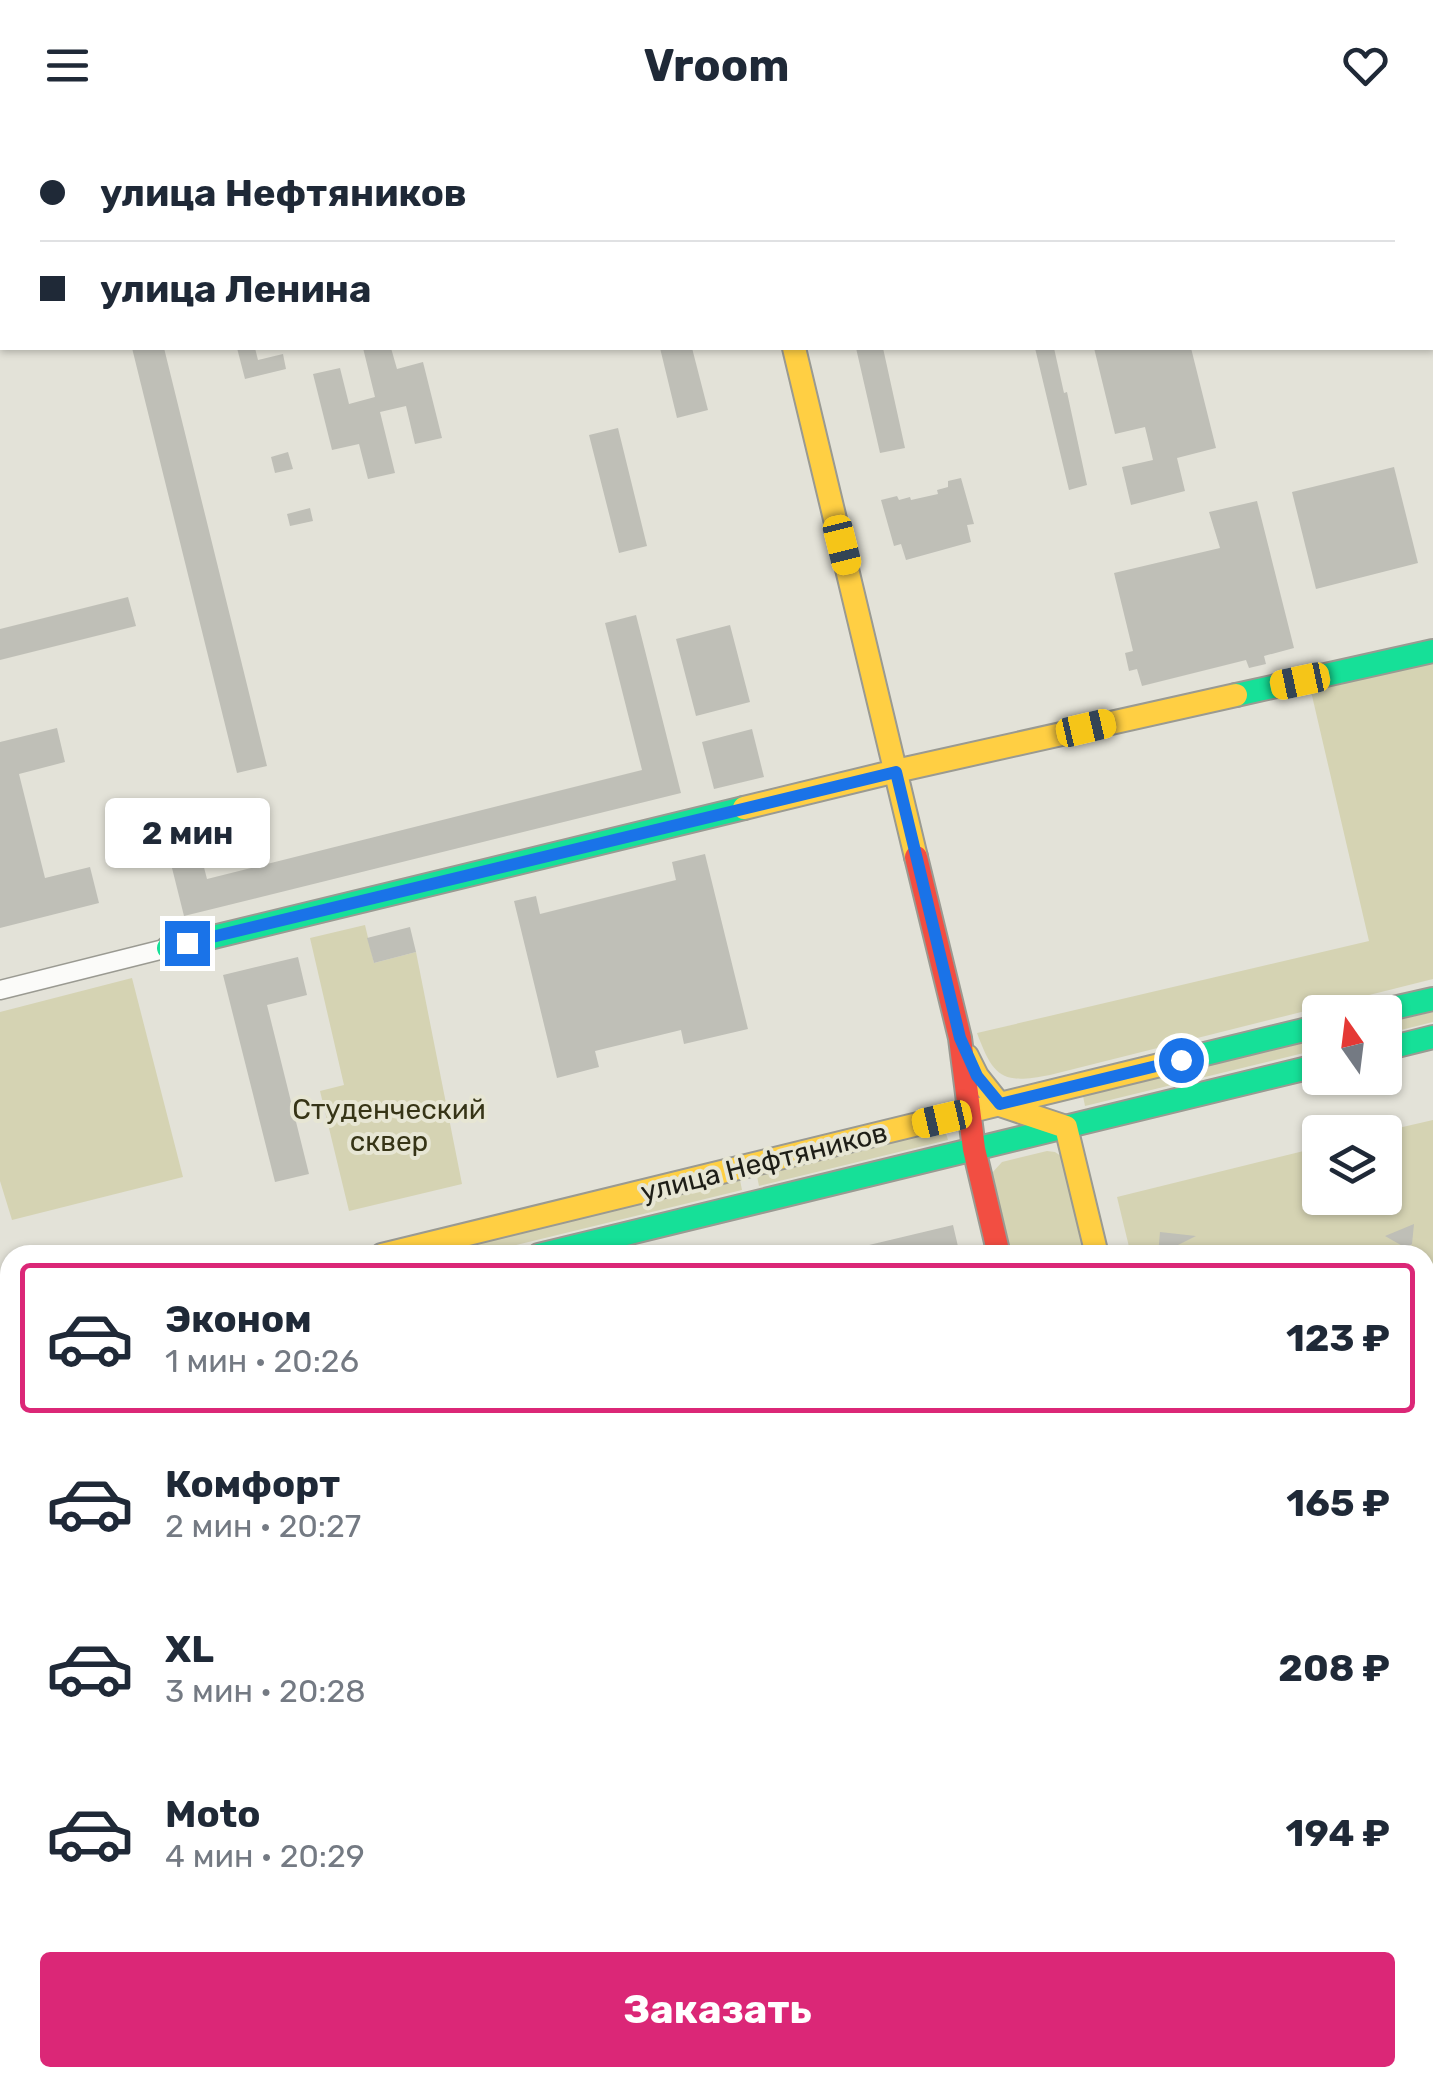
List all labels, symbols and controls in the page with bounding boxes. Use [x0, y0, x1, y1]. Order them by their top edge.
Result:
icon: menu [40, 38, 95, 93]
icon: heart [1338, 38, 1393, 93]
text: Vroom [643, 39, 790, 92]
text: улица Нефтяников [100, 170, 467, 216]
text: улица Ленина [100, 266, 371, 312]
car [820, 512, 864, 578]
car [1268, 660, 1332, 702]
car [1053, 707, 1119, 749]
callout: 2 мин [104, 798, 270, 868]
text: 2 мин [142, 814, 233, 852]
route end [165, 921, 210, 966]
north arrow [1302, 995, 1402, 1095]
map controls [1302, 995, 1402, 1215]
route start [1159, 1038, 1204, 1083]
park label: Студенческий сквер [292, 1093, 486, 1158]
car [909, 1098, 975, 1140]
street label: улица Нефтяников [637, 1115, 891, 1209]
button: layers [1302, 1115, 1402, 1215]
icon: car [45, 1293, 135, 1383]
text: Эконом [165, 1296, 312, 1342]
text: 123 ₽ [1286, 1315, 1390, 1361]
text: 1 мин · 20:26 [165, 1342, 359, 1380]
icon: car [45, 1458, 135, 1548]
text: Комфорт [165, 1461, 340, 1507]
text: 165 ₽ [1286, 1480, 1390, 1526]
text: 2 мин · 20:27 [165, 1507, 361, 1545]
icon: car [45, 1623, 135, 1713]
text: XL [165, 1626, 214, 1672]
text: 208 ₽ [1278, 1645, 1390, 1691]
text: 3 мин · 20:28 [165, 1672, 366, 1710]
icon: car [45, 1788, 135, 1878]
text: Moto [165, 1791, 261, 1837]
text: 194 ₽ [1286, 1810, 1390, 1856]
text: 4 мин · 20:29 [165, 1837, 365, 1875]
button: Заказать [40, 1952, 1395, 2067]

